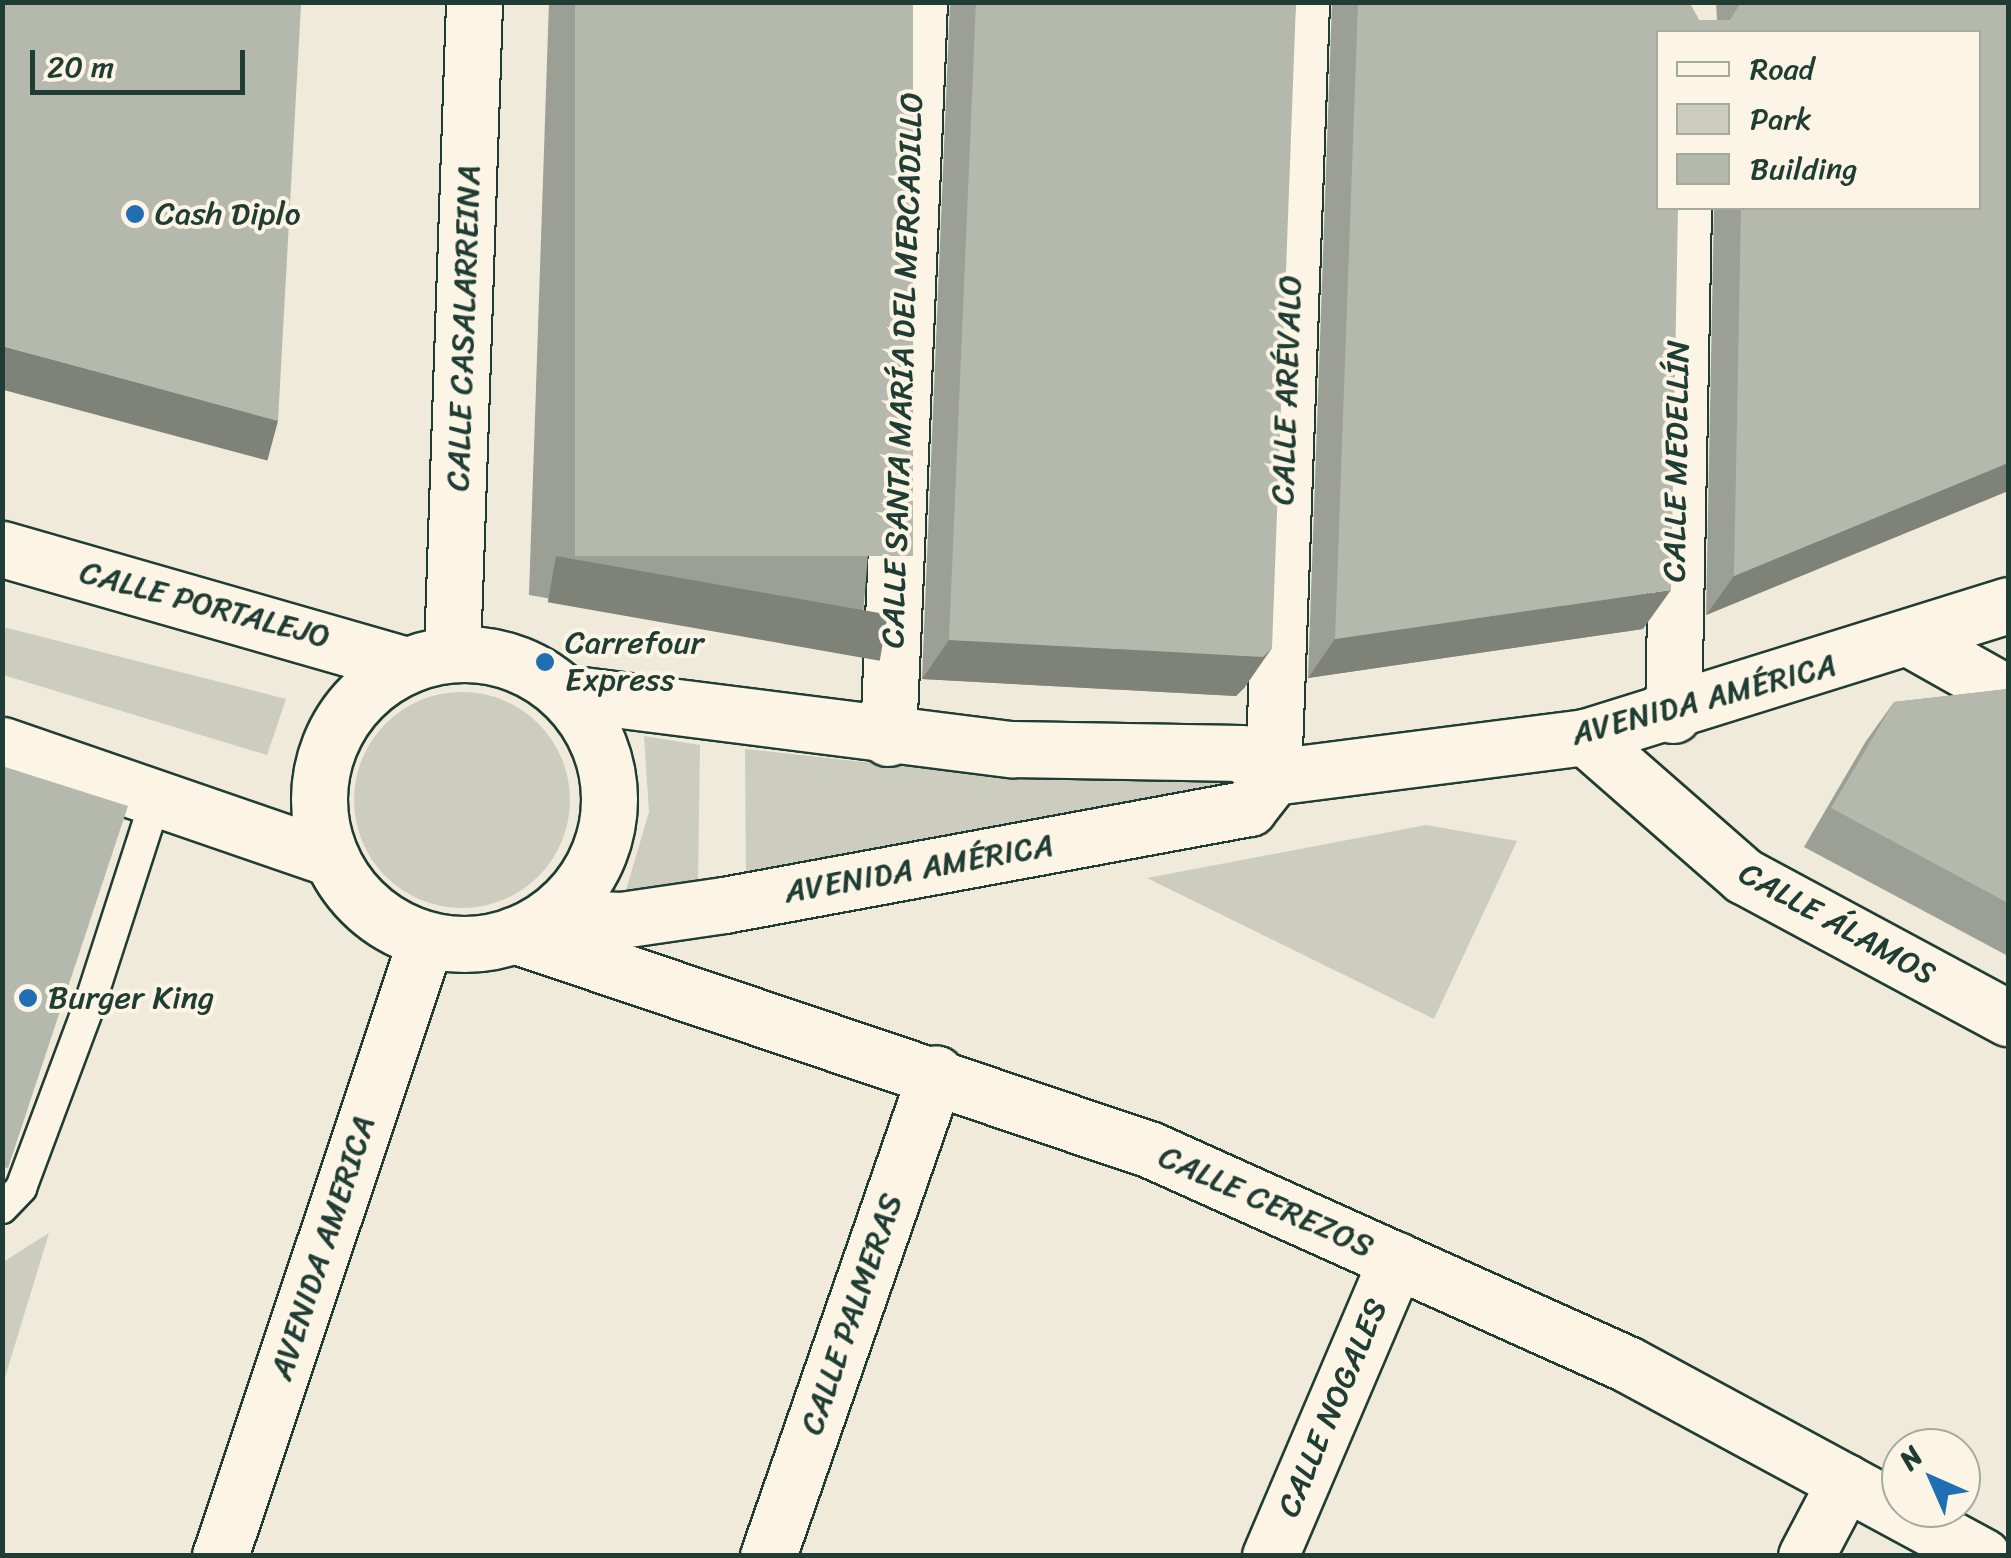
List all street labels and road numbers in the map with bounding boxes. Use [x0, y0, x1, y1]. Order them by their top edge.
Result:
street label: CALLE SANTA MARÍA DEL MERCADILLO [874, 93, 932, 647]
street label: CALLE CASALARREINA [439, 166, 489, 490]
street label: CALLE ARÉVALO [1264, 274, 1310, 506]
street label: CALLE MEDELLÍN [1656, 340, 1698, 582]
street label: CALLE PORTALEJO [76, 553, 334, 657]
street label: AVENIDA AMÉRICA [1567, 646, 1841, 754]
street label: AVENIDA AMÉRICA [781, 826, 1057, 912]
street label: CALLE ÁLAMOS [1732, 854, 1942, 994]
street label: AVENIDA AMERICA [263, 1112, 383, 1384]
street label: CALLE CEREZOS [1153, 1138, 1379, 1266]
street label: CALLE PALMERAS [793, 1188, 911, 1440]
street label: CALLE NOGALES [1270, 1293, 1396, 1523]

